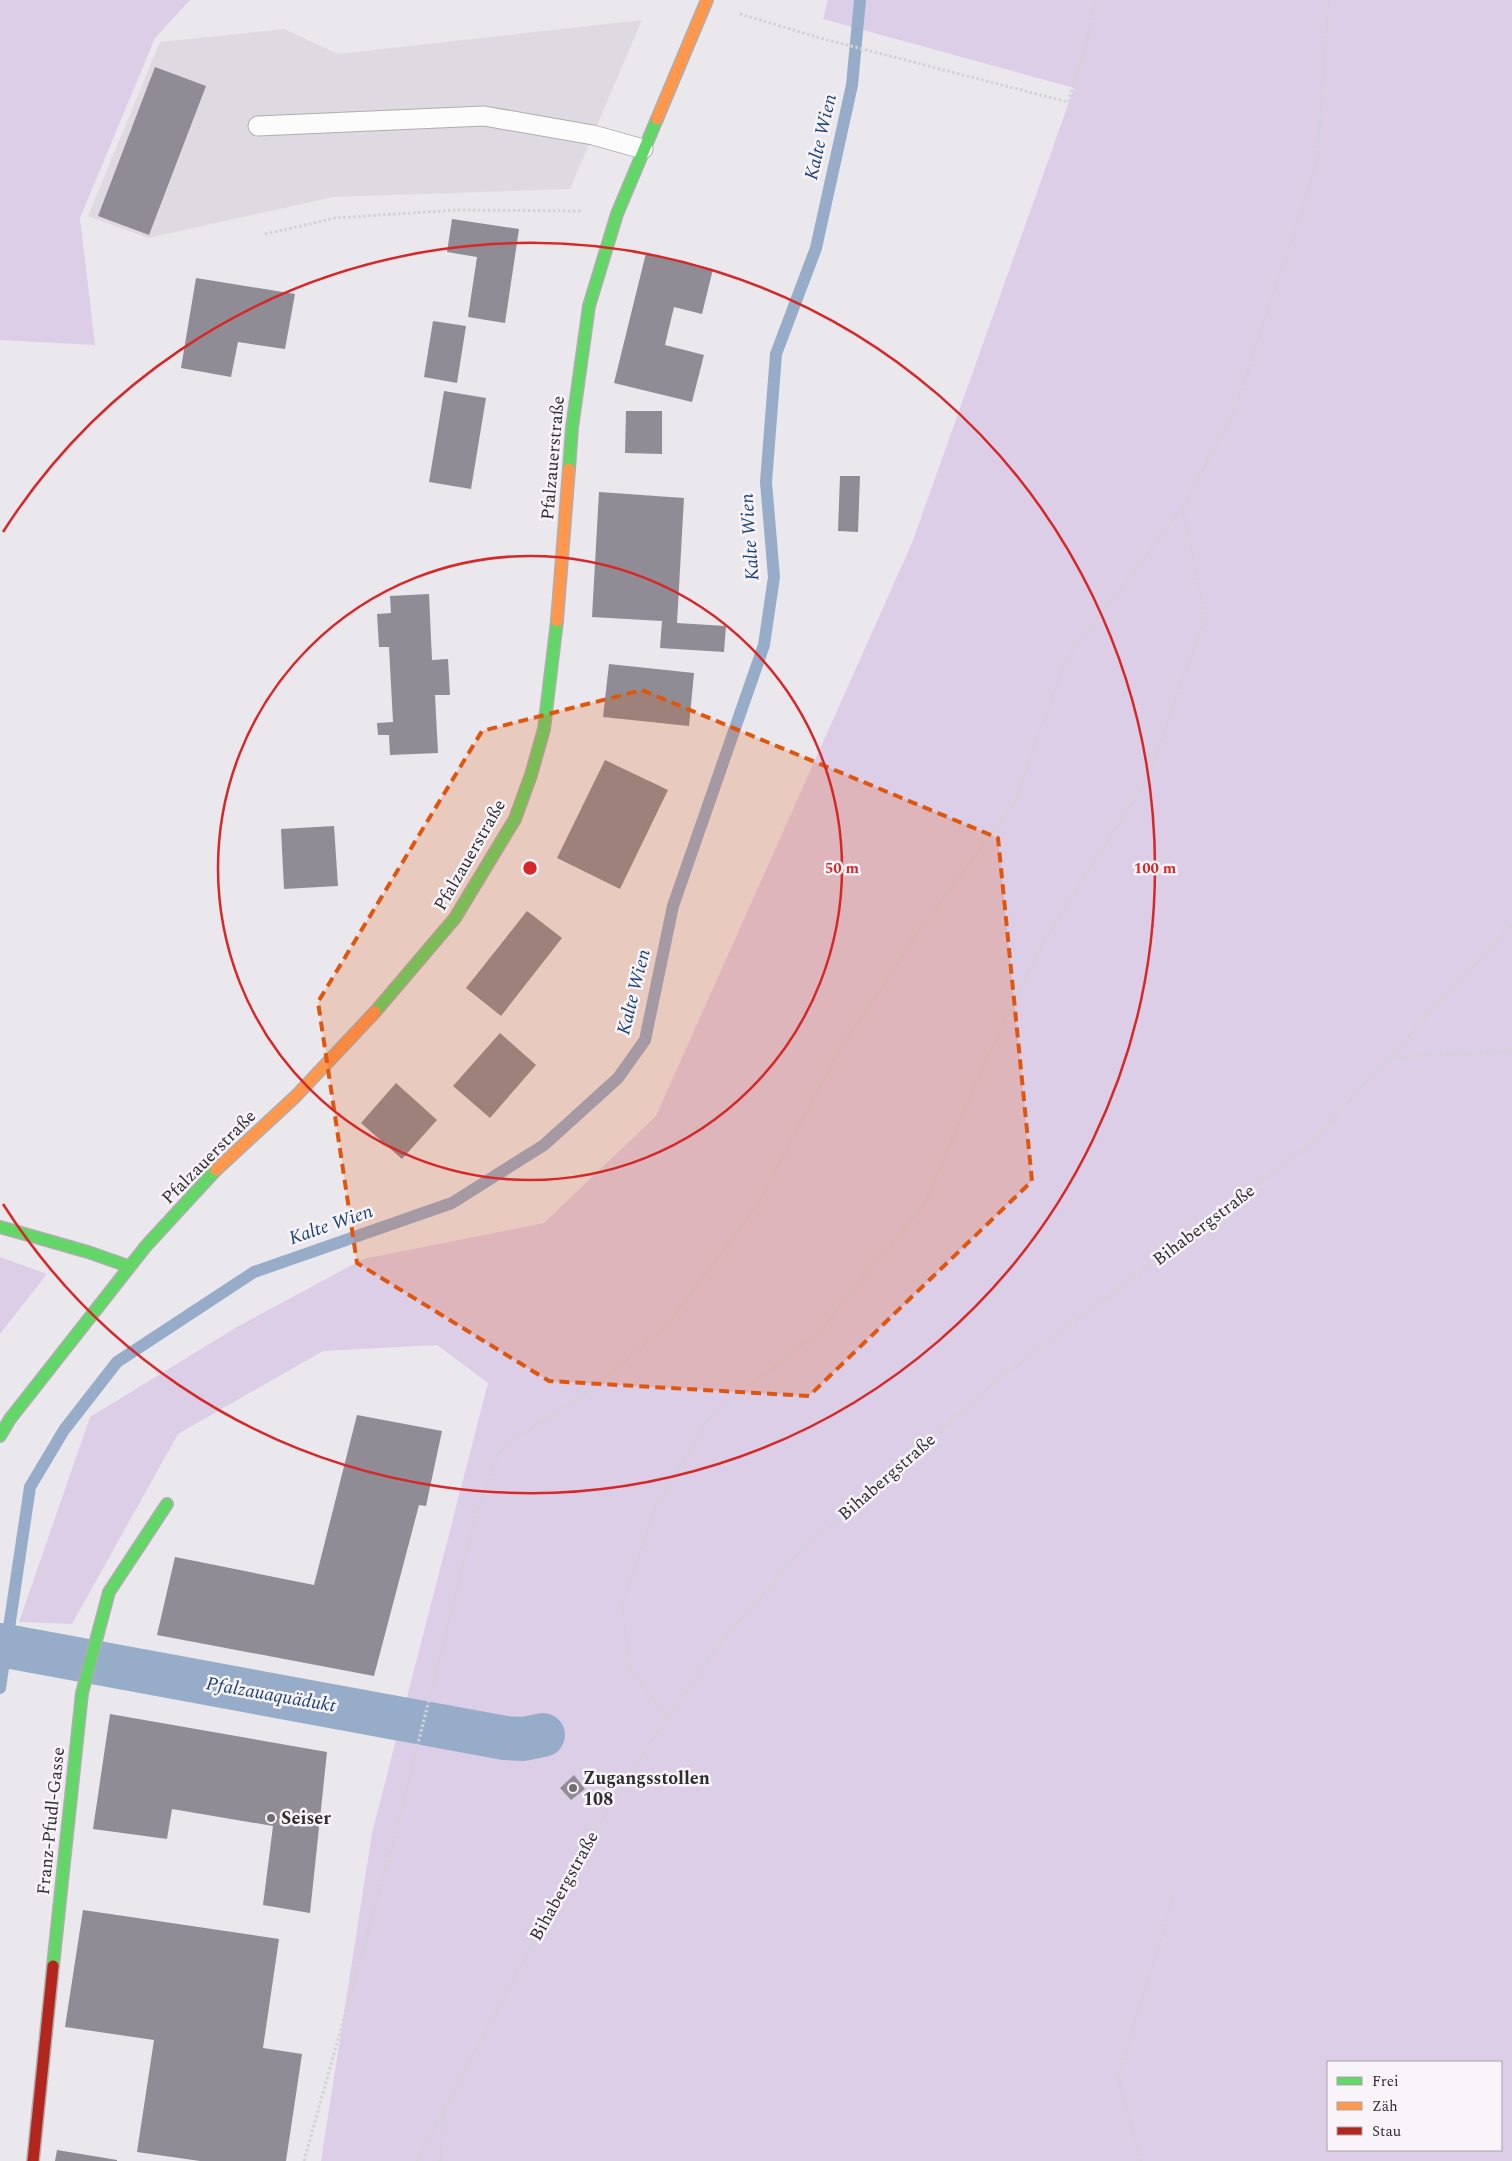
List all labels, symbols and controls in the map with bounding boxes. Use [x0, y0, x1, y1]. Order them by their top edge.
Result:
water label: Kalte Wien [797, 91, 845, 183]
street label: Pfalzauerstraße [534, 395, 572, 521]
water label: Kalte Wien [732, 492, 768, 582]
street label: Pfalzauerstraße [427, 794, 513, 916]
text: 50 m [825, 857, 860, 880]
text: 100 m [1134, 857, 1177, 880]
centre of rings [521, 859, 539, 877]
water label: Kalte Wien [609, 946, 659, 1038]
street label: Pfalzauerstraße [155, 1103, 263, 1211]
street label: Bihabergstraße [1147, 1177, 1261, 1273]
water label: Kalte Wien [285, 1197, 377, 1253]
street label: Bihabergstraße [832, 1427, 942, 1527]
water label: Pfalzauaquädukt [204, 1669, 339, 1721]
street label: Franz-Pfudl-Gasse [30, 1746, 72, 1896]
place label: Zugangsstollen 108 [583, 1765, 710, 1813]
marker: Zugangsstollen 108 [567, 1782, 579, 1794]
place label: Seiser [281, 1805, 331, 1832]
marker: Seiser [265, 1812, 277, 1824]
street label: Bihabergstraße [523, 1826, 605, 1946]
legend [1327, 2061, 1502, 2151]
text: Frei [1372, 2070, 1399, 2093]
text: Zäh [1372, 2095, 1398, 2118]
text: Stau [1372, 2120, 1401, 2143]

